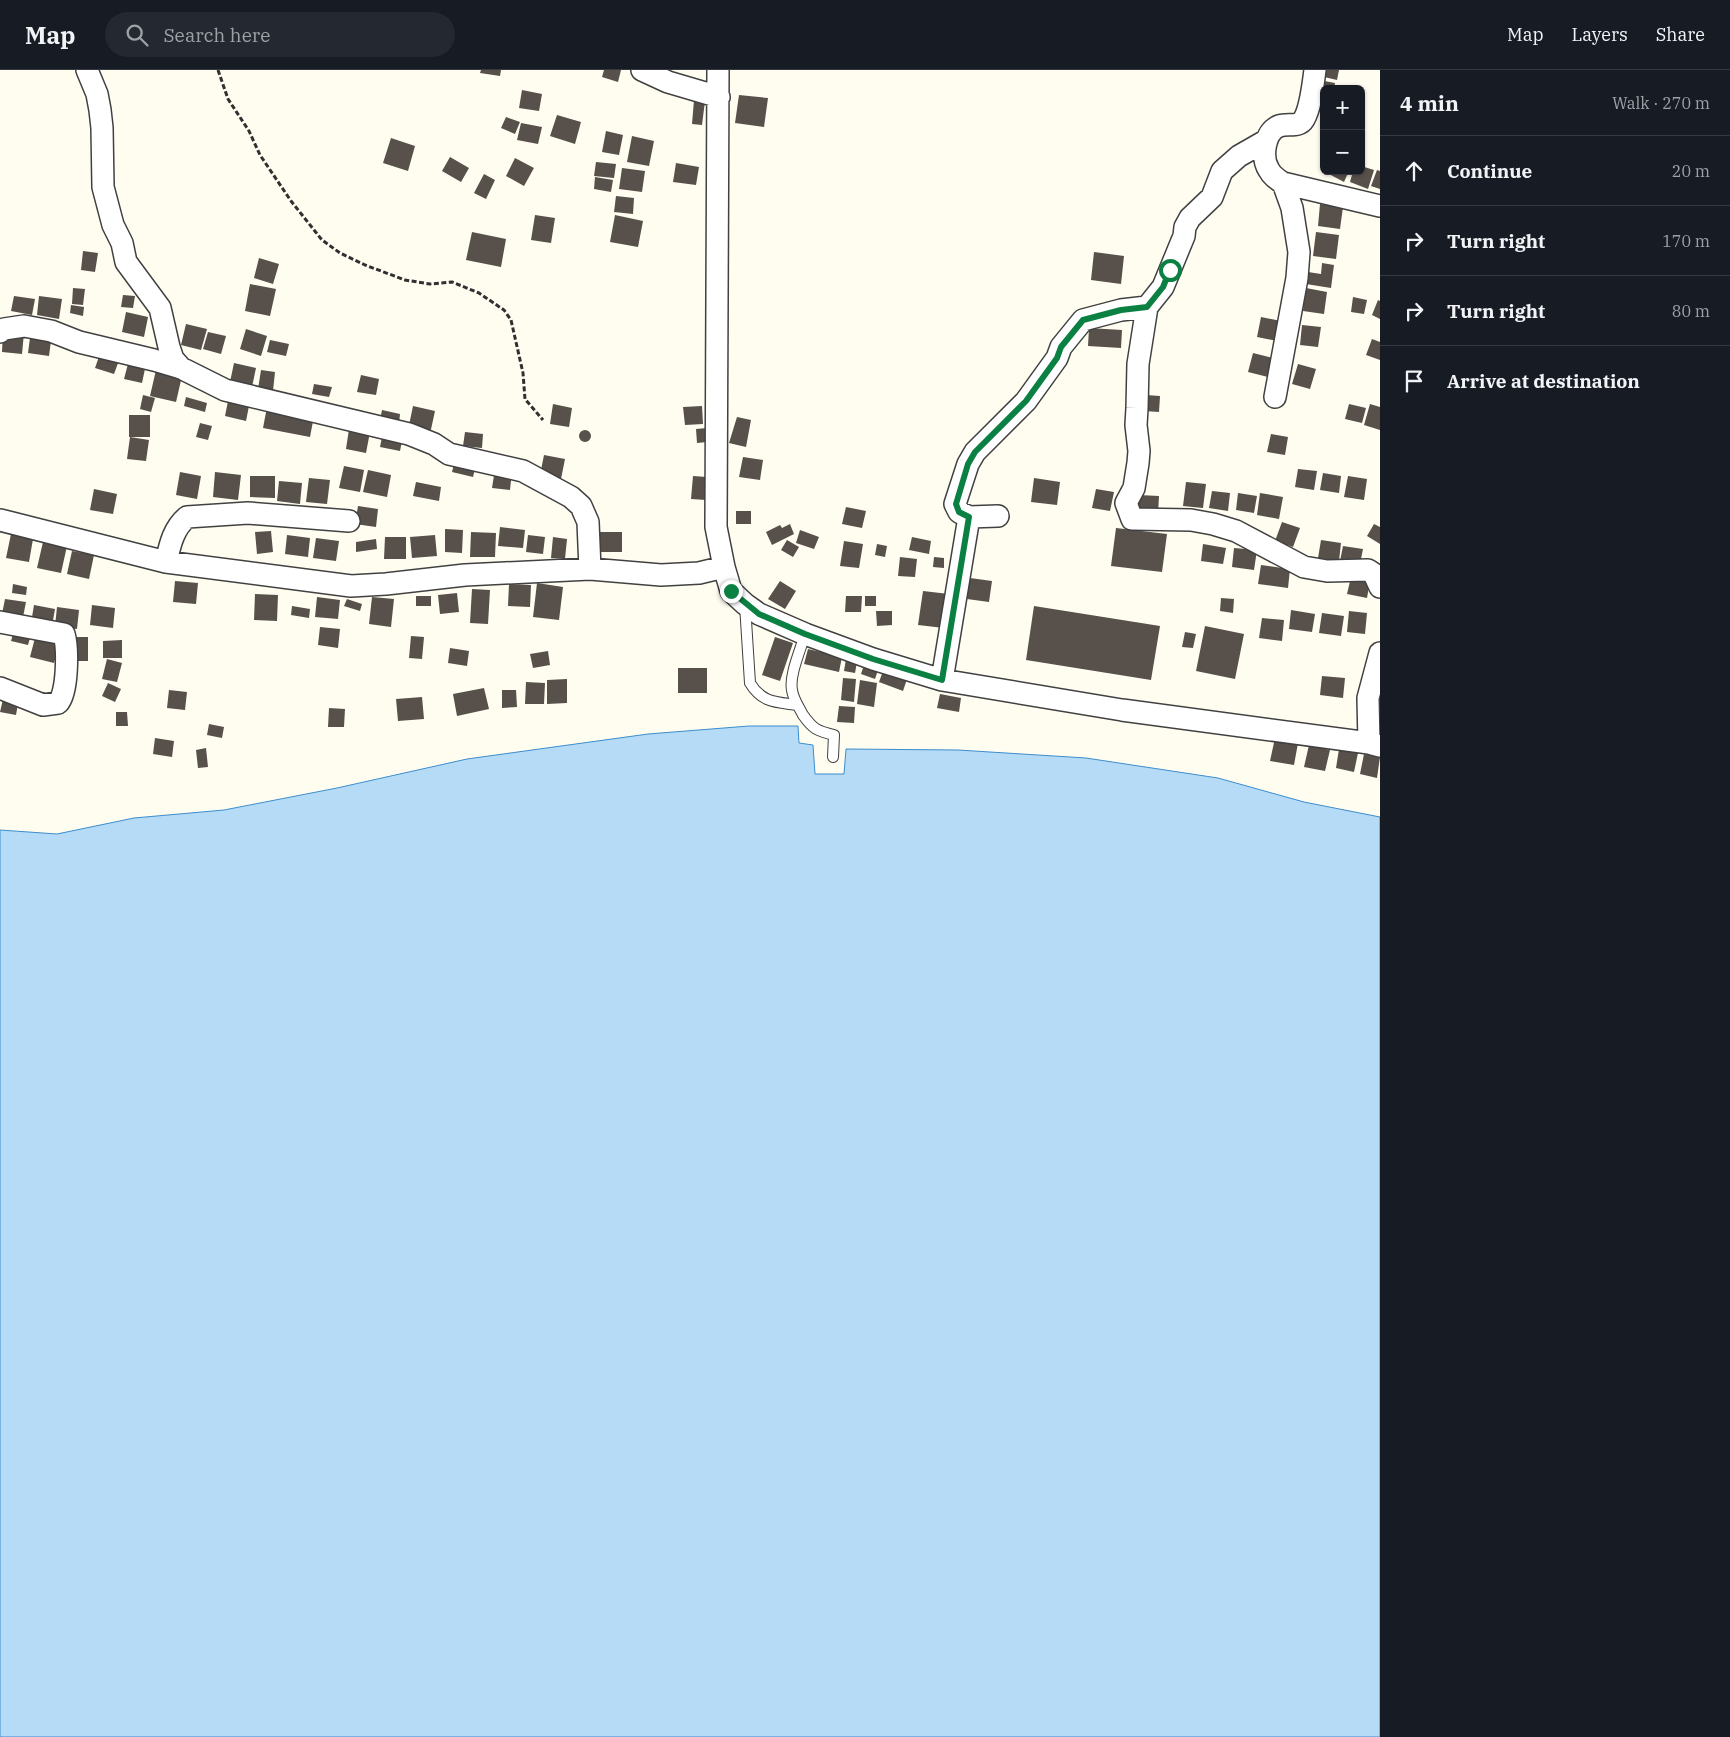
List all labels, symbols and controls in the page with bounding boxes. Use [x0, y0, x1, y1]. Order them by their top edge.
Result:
search box [105, 12, 455, 57]
text: Map [25, 19, 75, 51]
icon: search [123, 21, 151, 49]
text: Search here [163, 23, 270, 47]
text: Map [1507, 23, 1544, 46]
text: Layers [1572, 23, 1628, 46]
text: Share [1656, 23, 1705, 46]
map controls [1320, 85, 1365, 175]
button: + [1320, 85, 1365, 130]
text: 4 min [1400, 89, 1459, 117]
text: Walk · 270 m [1612, 93, 1710, 113]
button: − [1320, 130, 1365, 175]
icon: ahead [1400, 157, 1428, 185]
text: Continue [1447, 159, 1532, 183]
text: 20 m [1672, 161, 1710, 181]
icon: right [1400, 227, 1428, 255]
text: Turn right [1447, 229, 1545, 253]
text: 170 m [1662, 231, 1710, 251]
route start [1159, 259, 1182, 282]
icon: right [1400, 297, 1428, 325]
text: Turn right [1447, 299, 1545, 323]
text: 80 m [1672, 301, 1710, 321]
icon: arrive [1400, 367, 1428, 395]
text: Arrive at destination [1447, 369, 1640, 393]
route end [720, 580, 743, 603]

